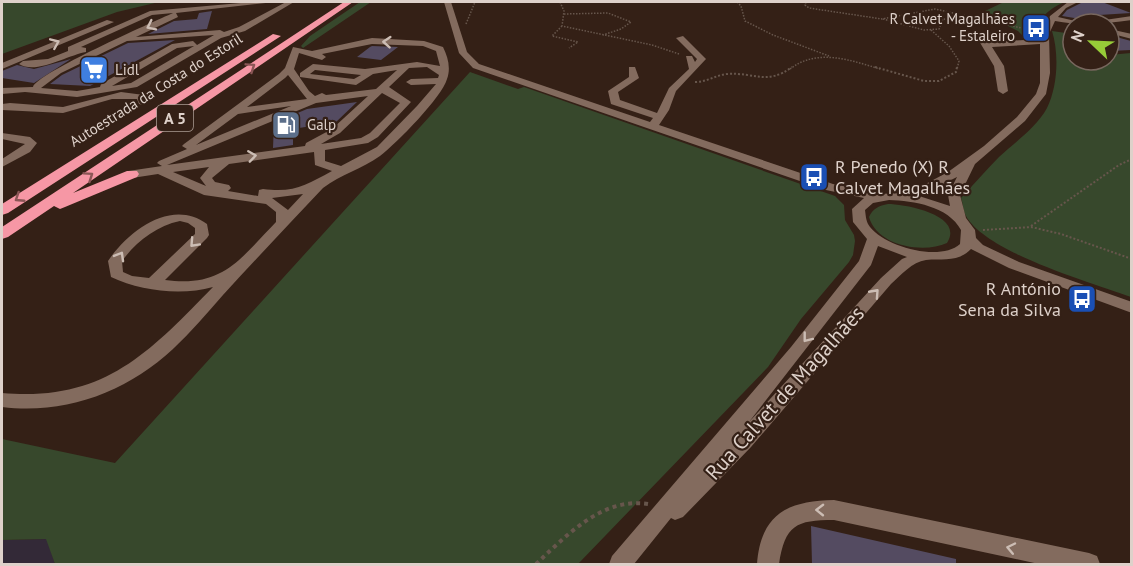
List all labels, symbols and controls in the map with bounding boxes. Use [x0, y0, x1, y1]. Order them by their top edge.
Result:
place label: R Calvet Magalhães - Estaleiro [889, 9, 1015, 45]
bus stop icon: R Calvet Magalhães - Estaleiro [1020, 12, 1052, 44]
north arrow [1061, 12, 1121, 72]
one-way arrow [147, 18, 158, 30]
text: N [1066, 27, 1088, 45]
street label: Autoestrada da Costa do Estoril [66, 28, 246, 151]
one-way arrow [383, 35, 392, 48]
one-way arrow [49, 38, 60, 50]
supermarket icon: Lidl [78, 54, 110, 86]
place label: Lidl [115, 60, 140, 79]
one-way arrow [244, 63, 255, 74]
road number: A 5 [157, 105, 193, 131]
fuel station icon: Galp [270, 109, 302, 141]
place label: Galp [307, 115, 336, 134]
one-way arrow [247, 151, 256, 163]
place label: R Penedo (X) R Calvet Magalhães [835, 155, 970, 199]
bus stop icon: R Penedo (X) R Calvet Magalhães [798, 161, 830, 193]
one-way arrow [83, 171, 93, 183]
one-way arrow [15, 191, 26, 202]
one-way arrow [190, 237, 201, 247]
one-way arrow [112, 252, 124, 262]
place label: R António Sena da Silva [958, 277, 1061, 321]
bus stop icon: R António Sena da Silva [1066, 283, 1098, 315]
one-way arrow [868, 289, 879, 299]
street label: Rua Calvet de Magalhães [699, 300, 870, 485]
one-way arrow [804, 331, 815, 342]
one-way arrow [816, 503, 825, 516]
one-way arrow [1006, 542, 1016, 555]

